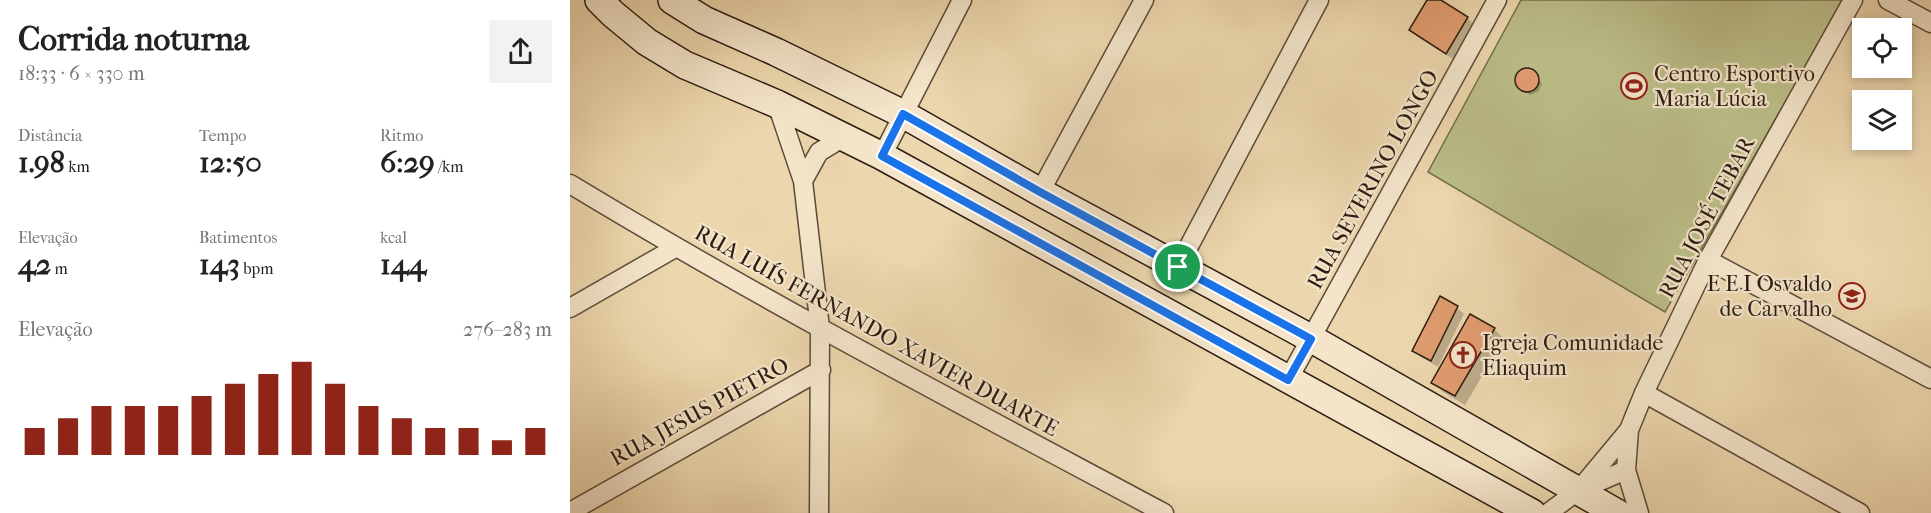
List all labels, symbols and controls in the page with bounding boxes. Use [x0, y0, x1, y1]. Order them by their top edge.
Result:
map controls [1852, 18, 1912, 150]
button: locate [1852, 18, 1912, 78]
text: Corrida noturna [18, 20, 249, 59]
button: share [489, 20, 552, 83]
place label: Centro Esportivo Maria Lúcia [1654, 61, 1815, 112]
text: 18:33 · 6 × 330 m [18, 62, 145, 85]
street label: RUA SEVERINO LONGO [1302, 65, 1444, 294]
sports icon: Centro Esportivo Maria Lúcia [1619, 71, 1649, 101]
button: layers [1852, 90, 1912, 150]
text: Distância [18, 126, 82, 145]
text: Tempo [199, 126, 246, 145]
text: Ritmo [380, 126, 423, 145]
street label: RUA JOSÉ TEBAR [1653, 131, 1761, 303]
text: 1.98 [18, 145, 65, 180]
text: 12:50 [199, 145, 262, 180]
text: 6:29 [380, 145, 435, 180]
text: km [65, 157, 90, 176]
text: /km [435, 157, 464, 176]
street label: RUA LUÍS FERNANDO XAVIER DUARTE [690, 219, 1063, 442]
text: Elevação [18, 228, 78, 247]
text: Batimentos [199, 228, 277, 247]
text: kcal [380, 228, 407, 247]
pin [1152, 241, 1203, 292]
text: 42 [18, 247, 51, 282]
text: 143 [199, 247, 240, 282]
text: 144 [380, 247, 426, 282]
icon: arrive [1161, 250, 1194, 283]
text: m [51, 259, 68, 278]
text: bpm [240, 259, 273, 278]
place label: E E I Osvaldo de Carvalho [1707, 271, 1832, 322]
school or university icon: E E I Osvaldo de Carvalho [1837, 281, 1867, 311]
text: Elevação [18, 318, 93, 341]
text: 276–283 m [463, 318, 552, 341]
place label: Igreja Comunidade Eliaquim [1482, 330, 1664, 381]
church icon: Igreja Comunidade Eliaquim [1448, 340, 1478, 370]
street label: RUA JESUS PIETRO [606, 352, 793, 472]

